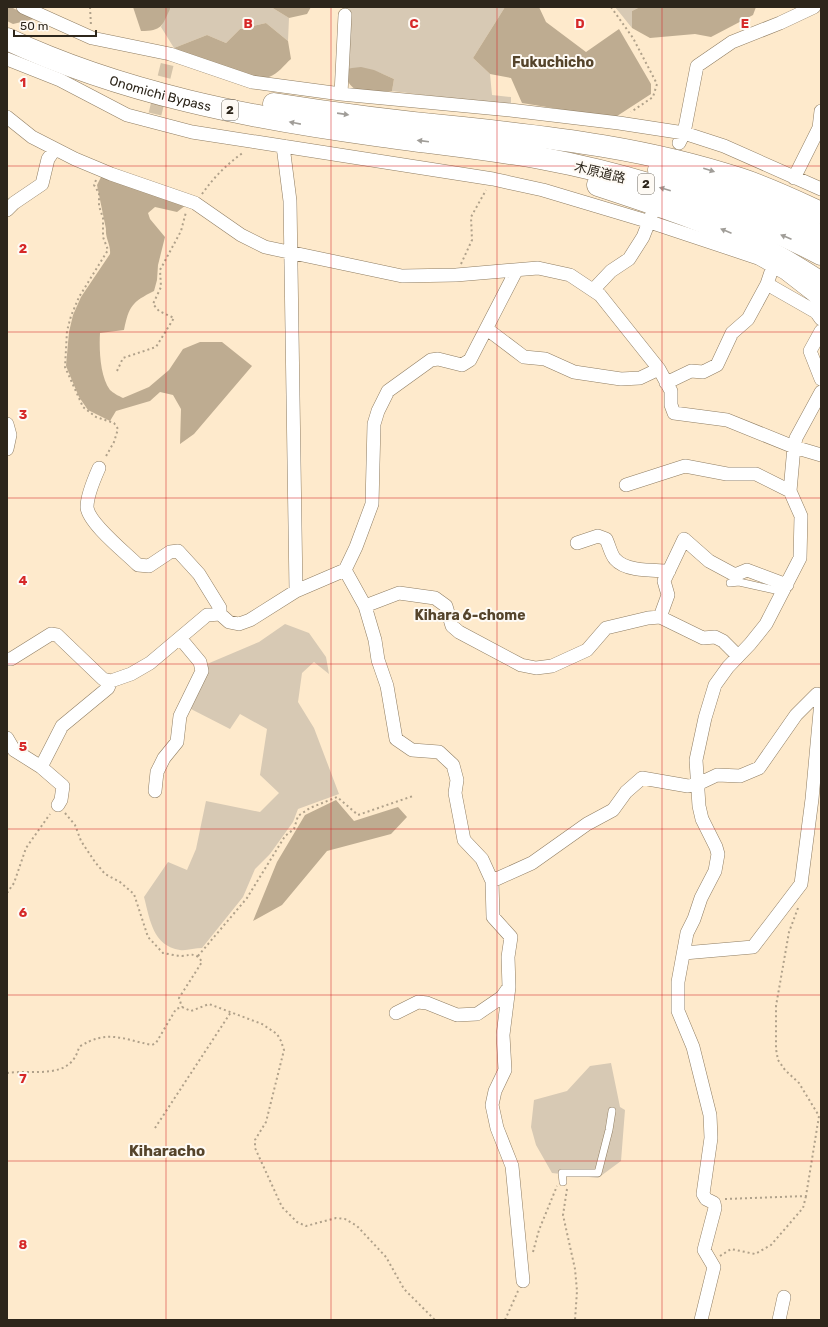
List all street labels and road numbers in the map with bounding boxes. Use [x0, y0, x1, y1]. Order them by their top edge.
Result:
street label: Onomichi Bypass [108, 73, 213, 114]
road number: 2 [222, 100, 238, 120]
street label: 木原道路 [573, 159, 627, 186]
road number: 2 [638, 174, 654, 194]

